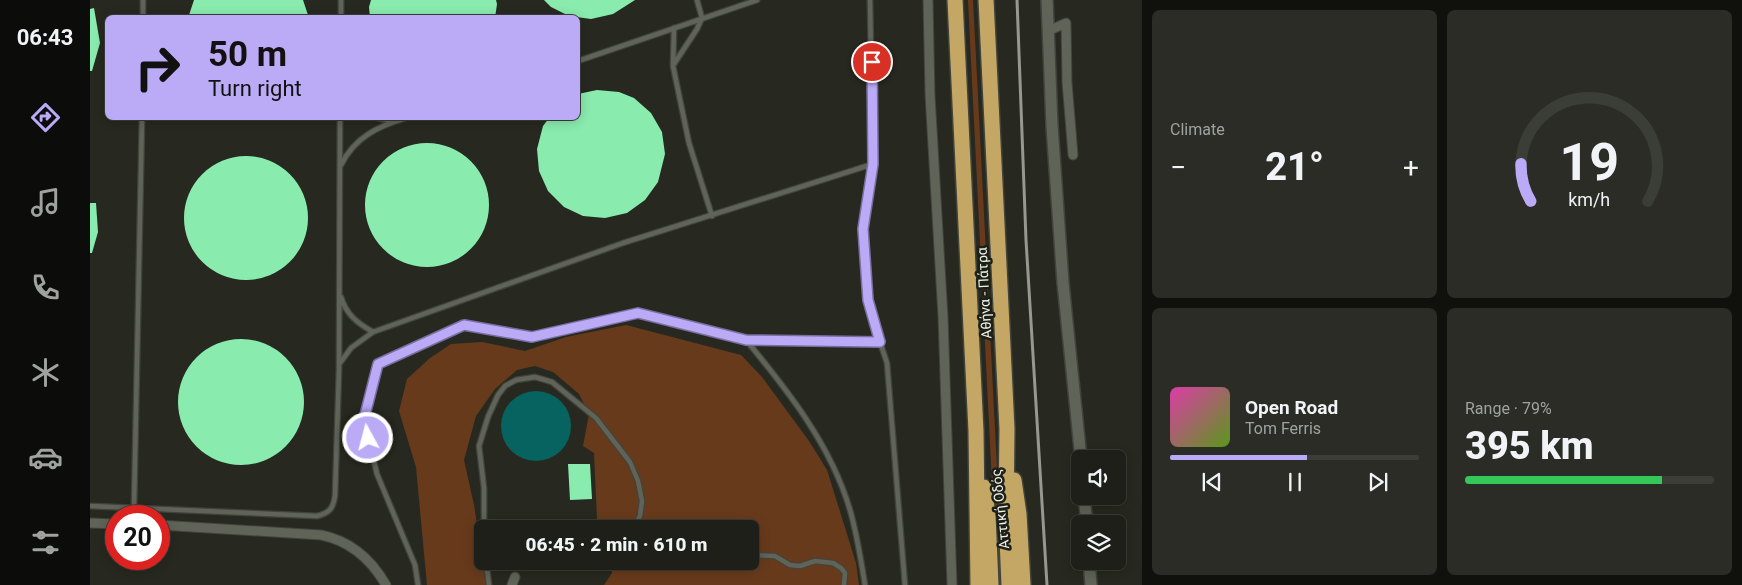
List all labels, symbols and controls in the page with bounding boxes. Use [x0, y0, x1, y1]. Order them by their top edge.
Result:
text: 06:43 [17, 25, 73, 50]
text: 50 m [208, 34, 287, 75]
icon: right [125, 35, 190, 100]
pin [851, 41, 893, 83]
icon: arrive [858, 48, 886, 76]
text: Turn right [208, 76, 302, 101]
icon: directions [28, 100, 63, 135]
text: Climate [1170, 120, 1225, 139]
text: 19 [1560, 132, 1619, 193]
text: 21° [1265, 145, 1324, 189]
text: − [1170, 151, 1186, 184]
text: + [1403, 151, 1419, 184]
icon: music [28, 185, 63, 220]
text: km/h [1569, 189, 1610, 210]
street label: Αθήνα - Πάτρα [974, 247, 994, 339]
icon: phone [28, 270, 63, 305]
icon: climate [28, 355, 63, 390]
text: Open Road [1245, 396, 1338, 419]
text: Range · 79% [1465, 399, 1552, 418]
position arrow [341, 411, 393, 463]
text: Tom Ferris [1245, 419, 1321, 438]
text: 395 km [1465, 424, 1594, 468]
icon: car [28, 440, 63, 475]
map controls [1071, 450, 1126, 570]
button: sound [1071, 450, 1126, 505]
street label: Αττική Οδός [988, 468, 1012, 550]
icon: previous [1198, 468, 1226, 496]
icon: pause [1281, 468, 1309, 496]
icon: next [1364, 468, 1392, 496]
speed limit sign: 20 [105, 505, 170, 570]
button: layers [1071, 515, 1126, 570]
icon: filters [28, 525, 63, 560]
text: 06:45 · 2 min · 610 m [525, 533, 708, 556]

